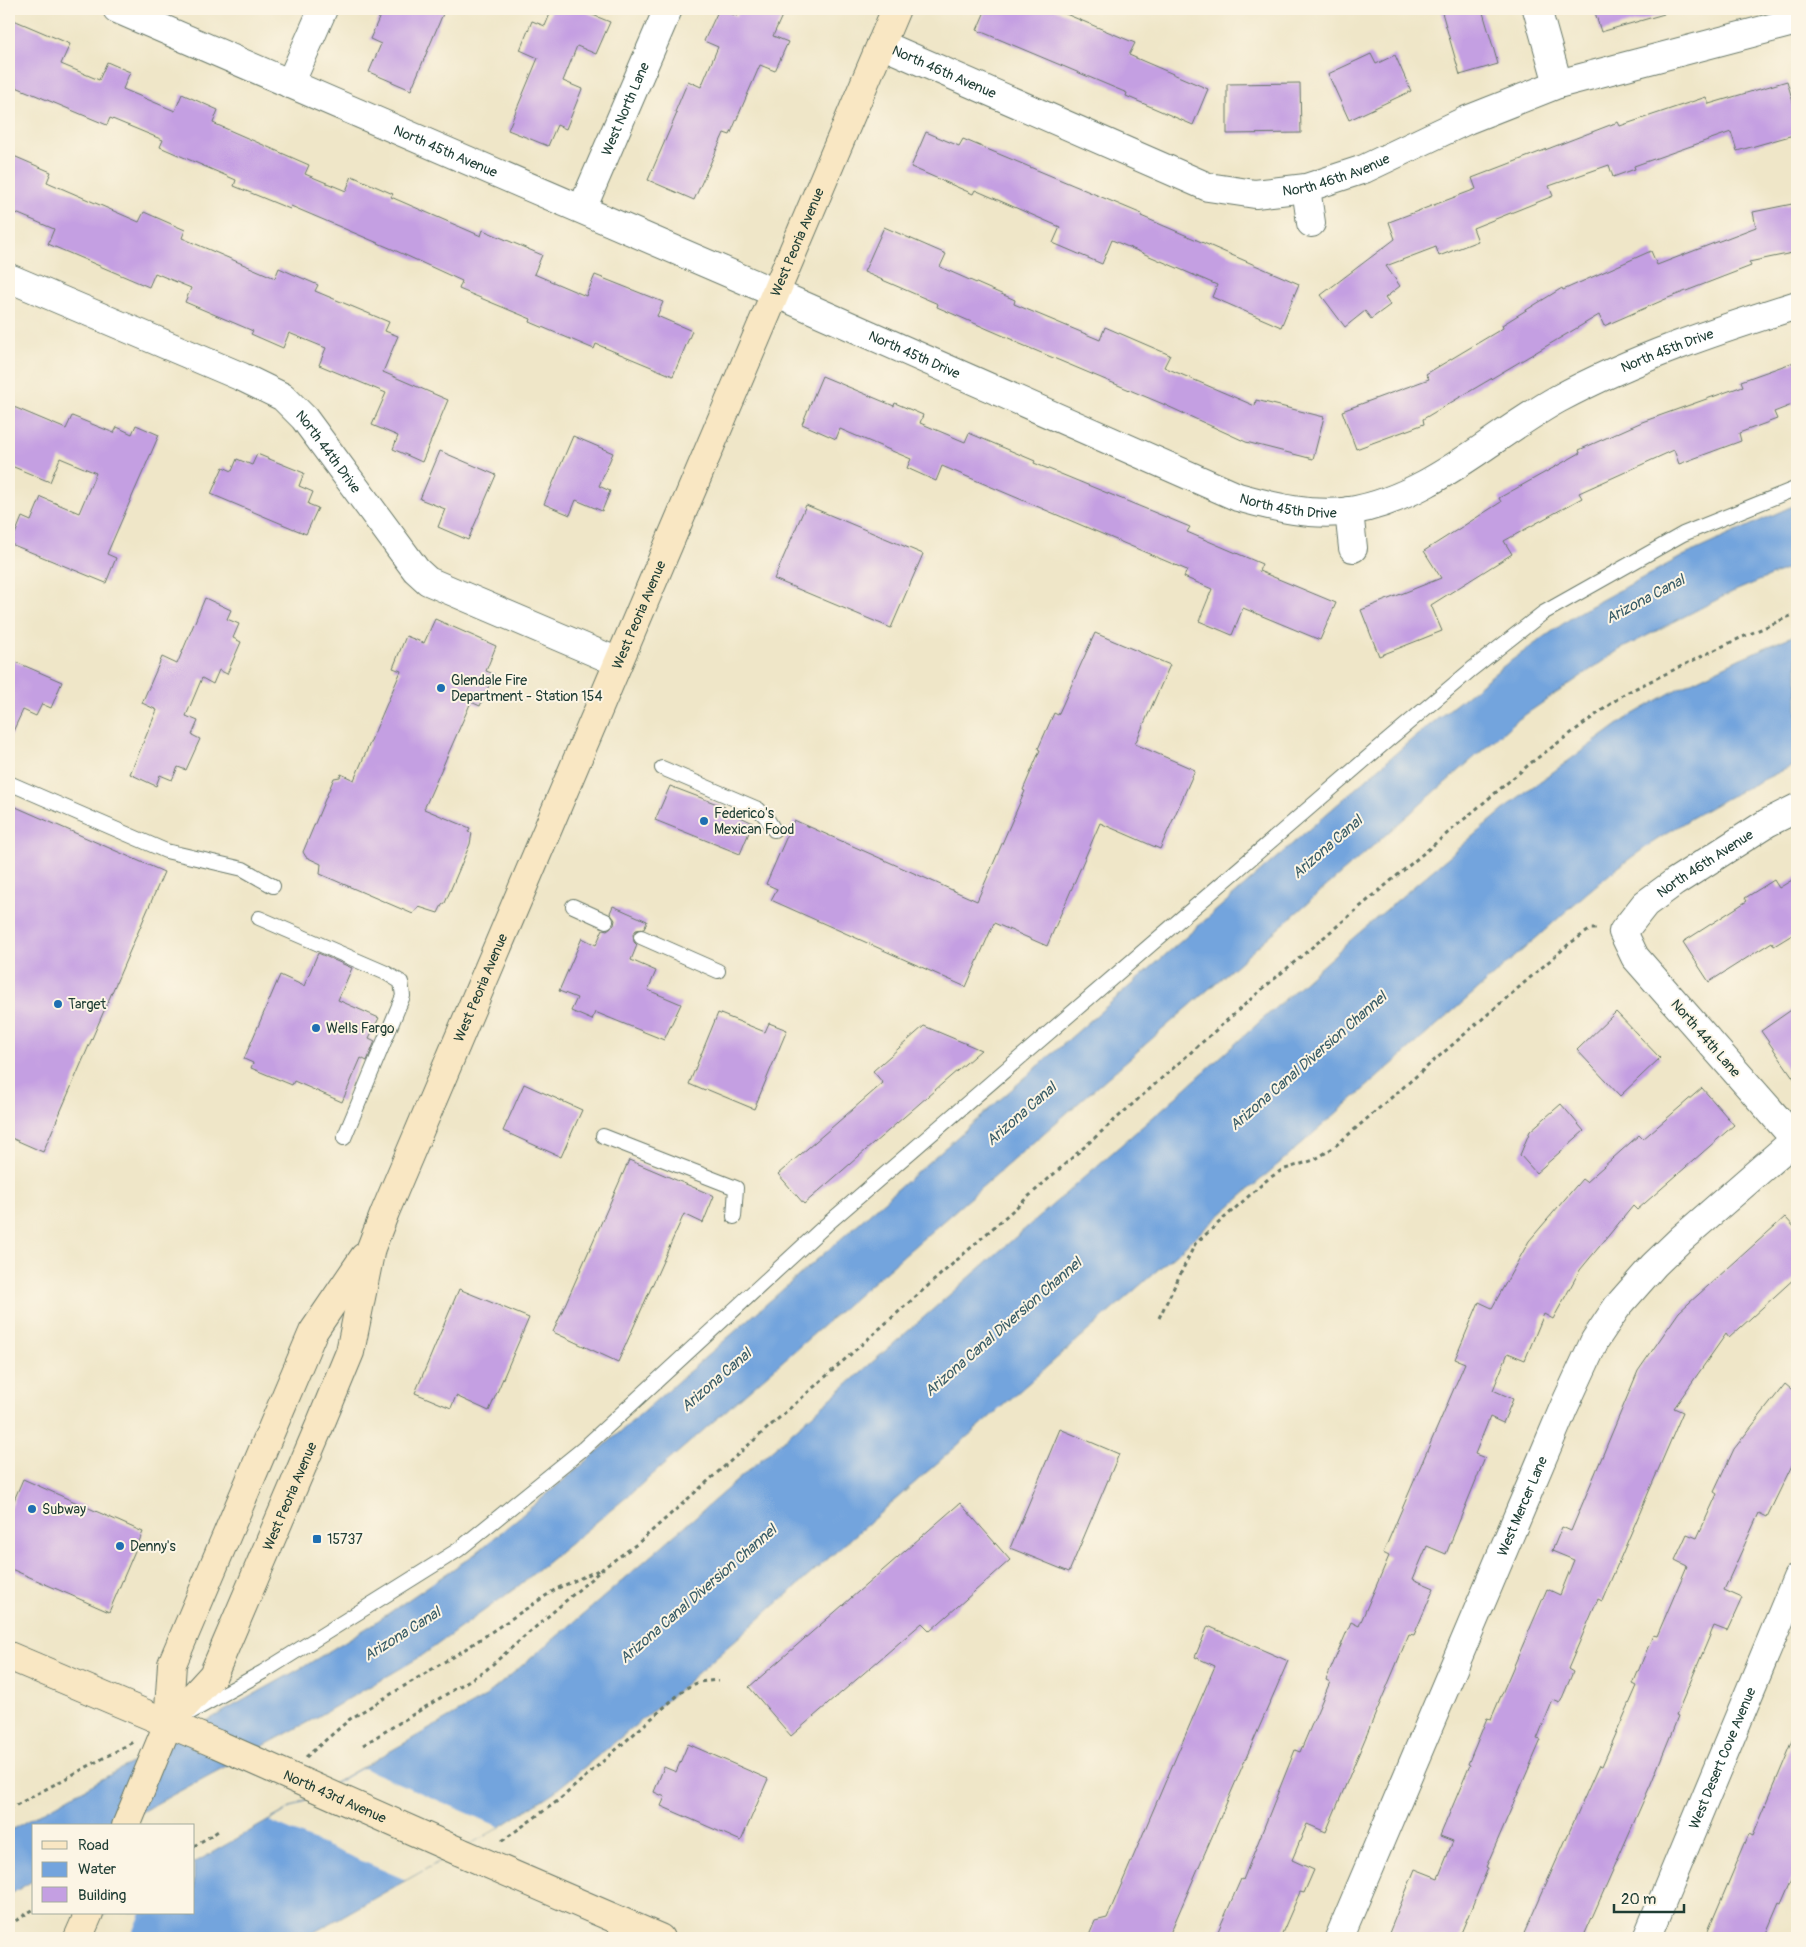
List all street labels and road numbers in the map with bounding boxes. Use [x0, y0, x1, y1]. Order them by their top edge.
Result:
street label: North 46th Avenue [889, 42, 999, 102]
street label: West North Lane [598, 60, 653, 158]
street label: North 45th Avenue [391, 121, 500, 181]
street label: North 46th Avenue [1281, 150, 1392, 200]
street label: West Peoria Avenue [767, 185, 828, 299]
street label: North 45th Drive [1618, 325, 1716, 376]
street label: North 45th Drive [866, 327, 963, 382]
street label: North 44th Drive [292, 407, 364, 497]
street label: North 45th Drive [1238, 490, 1337, 522]
street label: West Peoria Avenue [609, 558, 670, 672]
street label: North 46th Avenue [1653, 826, 1757, 902]
street label: West Peoria Avenue [450, 931, 511, 1044]
street label: North 44th Lane [1667, 996, 1744, 1081]
street label: West Peoria Avenue [259, 1440, 321, 1553]
street label: West Mercer Lane [1494, 1454, 1551, 1559]
street label: West Desert Cove Avenue [1685, 1685, 1760, 1832]
street label: North 43rd Avenue [281, 1767, 389, 1827]

